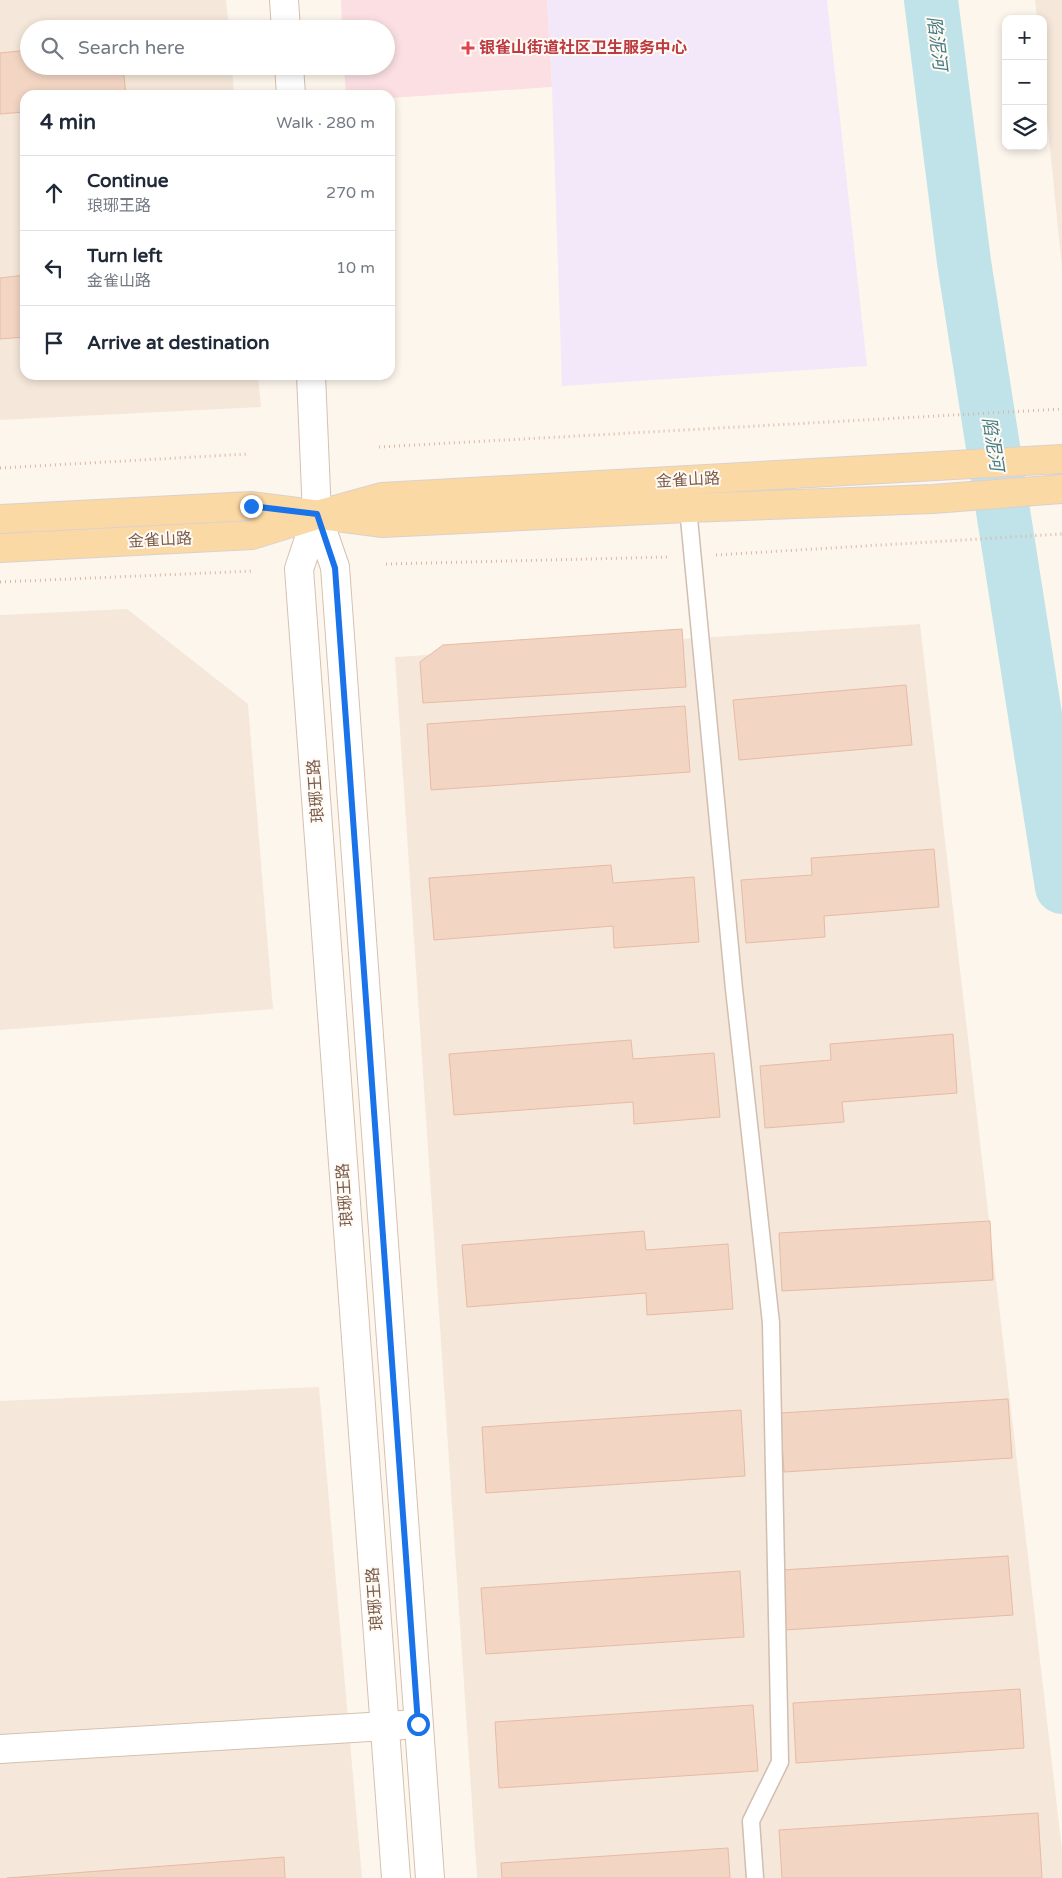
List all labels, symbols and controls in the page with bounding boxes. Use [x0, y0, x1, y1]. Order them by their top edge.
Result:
water label: 陷泥河 [923, 15, 952, 74]
map controls [1002, 15, 1047, 150]
button: + [1002, 15, 1047, 60]
search box [20, 20, 395, 75]
icon: search [38, 34, 66, 62]
text: Search here [78, 37, 185, 59]
place label: 银雀山街道社区卫生服务中心 [479, 38, 687, 58]
marker: 银雀山街道社区卫生服务中心 [461, 41, 475, 55]
button: − [1002, 60, 1047, 105]
button: layers [1002, 105, 1047, 150]
text: 4 min [40, 110, 96, 135]
text: Walk · 280 m [276, 113, 375, 133]
text: Continue [87, 170, 169, 192]
icon: ahead [40, 179, 68, 207]
text: 270 m [326, 183, 375, 203]
text: 琅琊王路 [87, 196, 151, 216]
text: Turn left [87, 245, 163, 267]
icon: left [40, 254, 68, 282]
text: 10 m [336, 258, 375, 278]
text: 金雀山路 [87, 271, 151, 291]
icon: arrive [40, 329, 68, 357]
text: Arrive at destination [87, 332, 270, 354]
water label: 陷泥河 [978, 416, 1009, 475]
street label: 金雀山路 [656, 468, 720, 492]
route end [240, 495, 263, 518]
street label: 金雀山路 [128, 528, 192, 552]
street label: 琅琊王路 [304, 758, 328, 824]
street label: 琅琊王路 [333, 1162, 357, 1228]
street label: 琅琊王路 [363, 1566, 387, 1632]
route start [407, 1713, 430, 1736]

